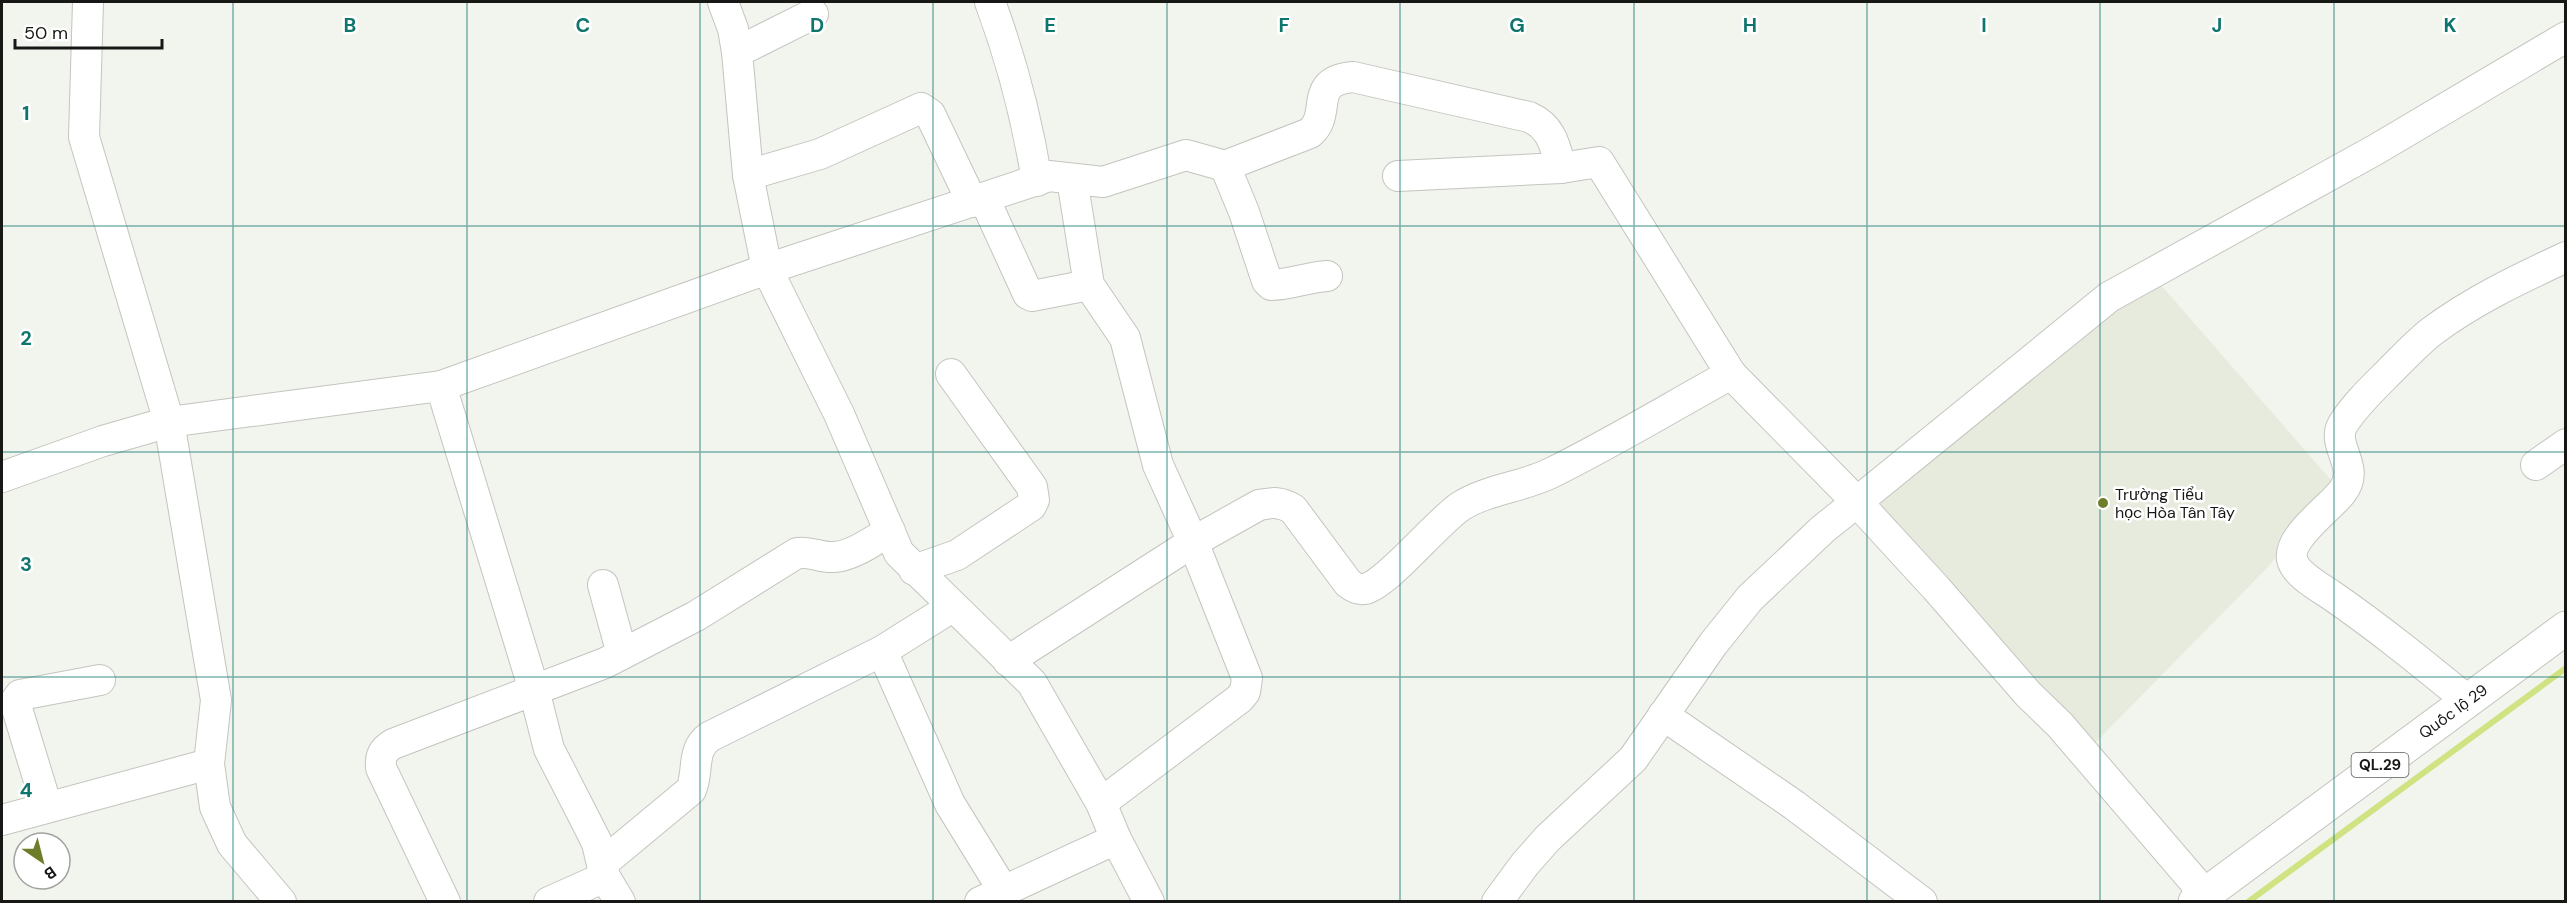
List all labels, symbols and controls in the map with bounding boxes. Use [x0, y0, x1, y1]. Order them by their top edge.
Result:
scale bar [15, 12, 162, 50]
text: B [344, 12, 356, 38]
text: C [576, 12, 590, 38]
text: D [810, 12, 824, 38]
text: E [1044, 12, 1056, 38]
text: F [1278, 12, 1290, 38]
text: G [1509, 12, 1525, 38]
text: H [1743, 12, 1757, 38]
text: I [1981, 12, 1987, 38]
text: J [2212, 12, 2222, 38]
text: K [2443, 12, 2457, 38]
text: 50 m [24, 21, 68, 45]
text: 1 [22, 100, 30, 126]
text: 2 [20, 325, 32, 351]
place label: Trường Tiểu học Hòa Tân Tây [2115, 484, 2235, 523]
marker: Trường Tiểu học Hòa Tân Tây [2096, 496, 2110, 510]
text: 3 [20, 551, 32, 577]
street label: Quốc lộ 29 [2415, 679, 2492, 743]
road number: QL.29 [2352, 753, 2408, 777]
text: 4 [20, 777, 33, 803]
north arrow [12, 831, 72, 891]
text: B [40, 861, 61, 884]

